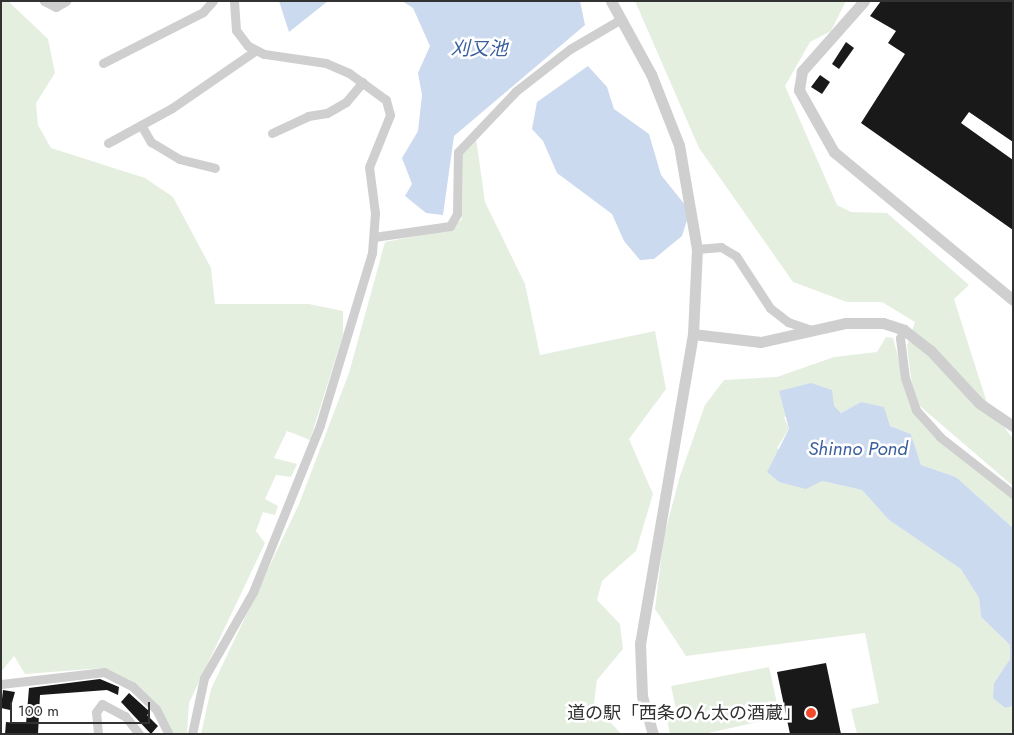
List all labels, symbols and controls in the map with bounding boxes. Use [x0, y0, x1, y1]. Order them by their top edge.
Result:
water label: 刈又池 [451, 38, 507, 60]
water label: Shinno Pond [808, 438, 908, 460]
scale bar [12, 692, 152, 724]
text: 100 m [18, 700, 59, 722]
place label: 道の駅「西条のん太の酒蔵」 [567, 702, 801, 724]
marker: 道の駅「西条のん太の酒蔵」 [805, 707, 817, 719]

